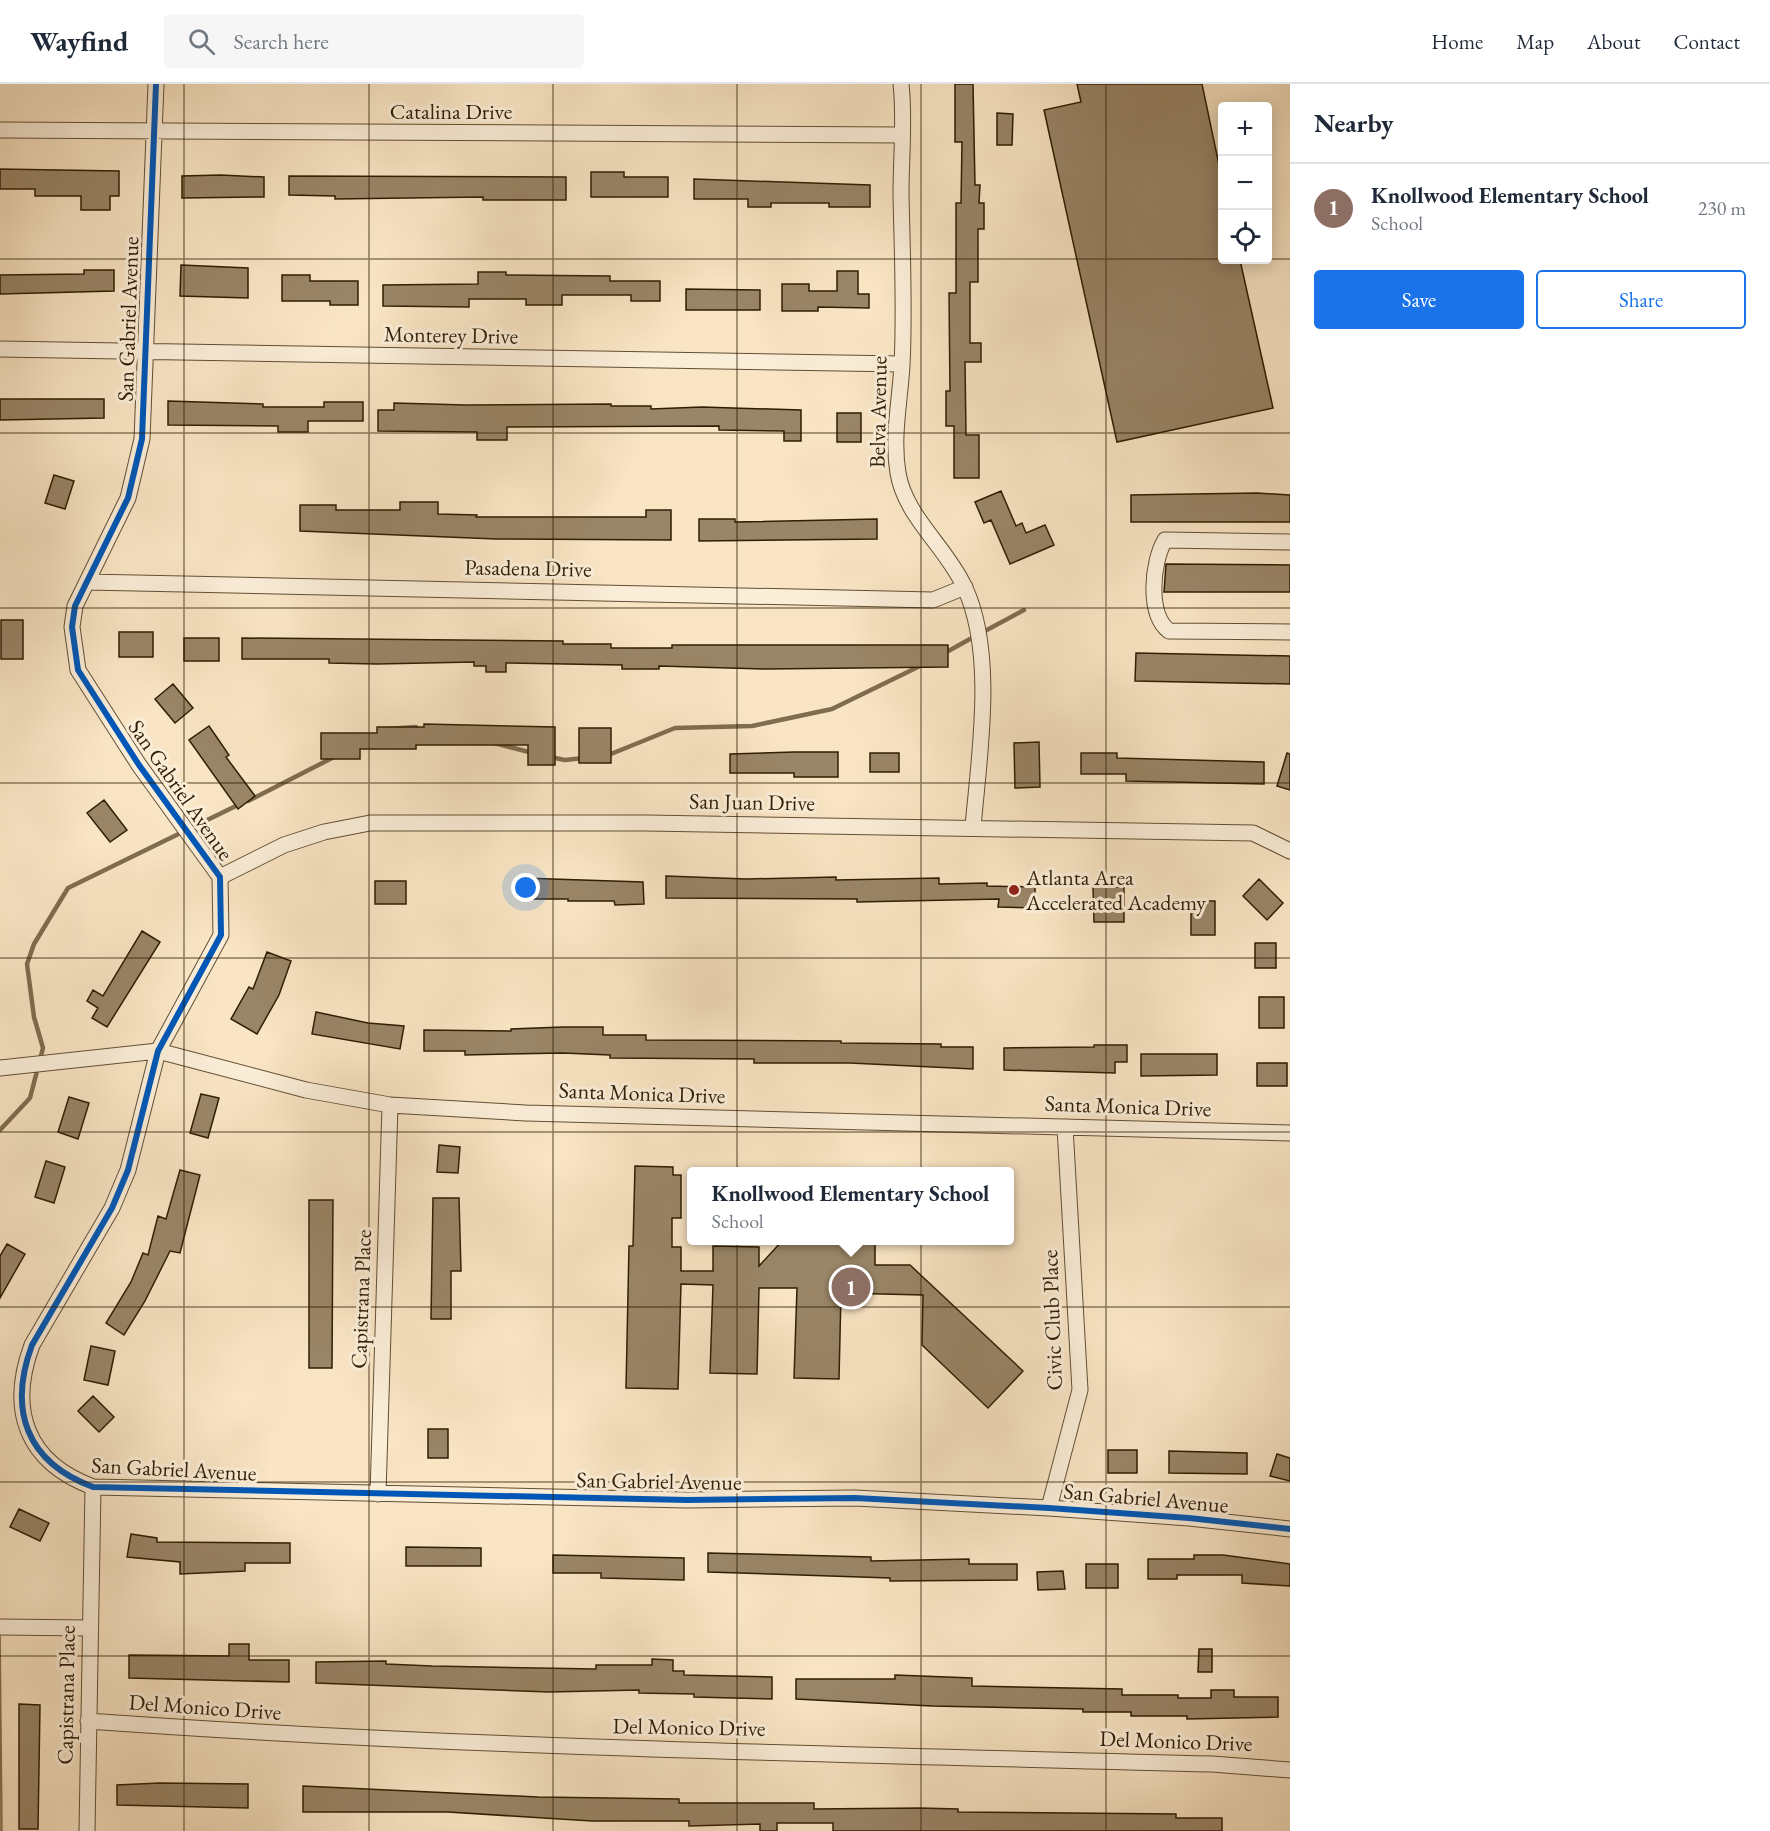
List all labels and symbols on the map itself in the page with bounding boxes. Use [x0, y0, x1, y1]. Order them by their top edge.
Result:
street label: Catalina Drive [390, 97, 513, 126]
street label: San Gabriel Avenue [111, 235, 145, 402]
street label: Monterey Drive [384, 319, 519, 351]
street label: Belva Avenue [863, 355, 893, 468]
street label: Pasadena Drive [464, 552, 592, 584]
street label: San Gabriel Avenue [122, 714, 241, 866]
street label: San Juan Drive [689, 786, 816, 818]
place label: Atlanta Area Accelerated Academy [1025, 863, 1206, 917]
your location [511, 873, 540, 902]
marker: Atlanta Area Accelerated Academy [1007, 883, 1021, 897]
street label: Santa Monica Drive [558, 1076, 726, 1110]
street label: Santa Monica Drive [1044, 1089, 1212, 1123]
street label: Capistrana Place [344, 1228, 378, 1369]
street label: Civic Club Place [1035, 1249, 1069, 1391]
pin: 1 [832, 1264, 870, 1310]
street label: San Gabriel Avenue [91, 1450, 258, 1488]
street label: San Gabriel Avenue [576, 1465, 742, 1497]
street label: San Gabriel Avenue [1062, 1476, 1230, 1520]
street label: Capistrana Place [50, 1625, 82, 1765]
street label: Del Monico Drive [128, 1687, 283, 1727]
street label: Del Monico Drive [612, 1711, 766, 1743]
street label: Del Monico Drive [1099, 1724, 1253, 1758]

